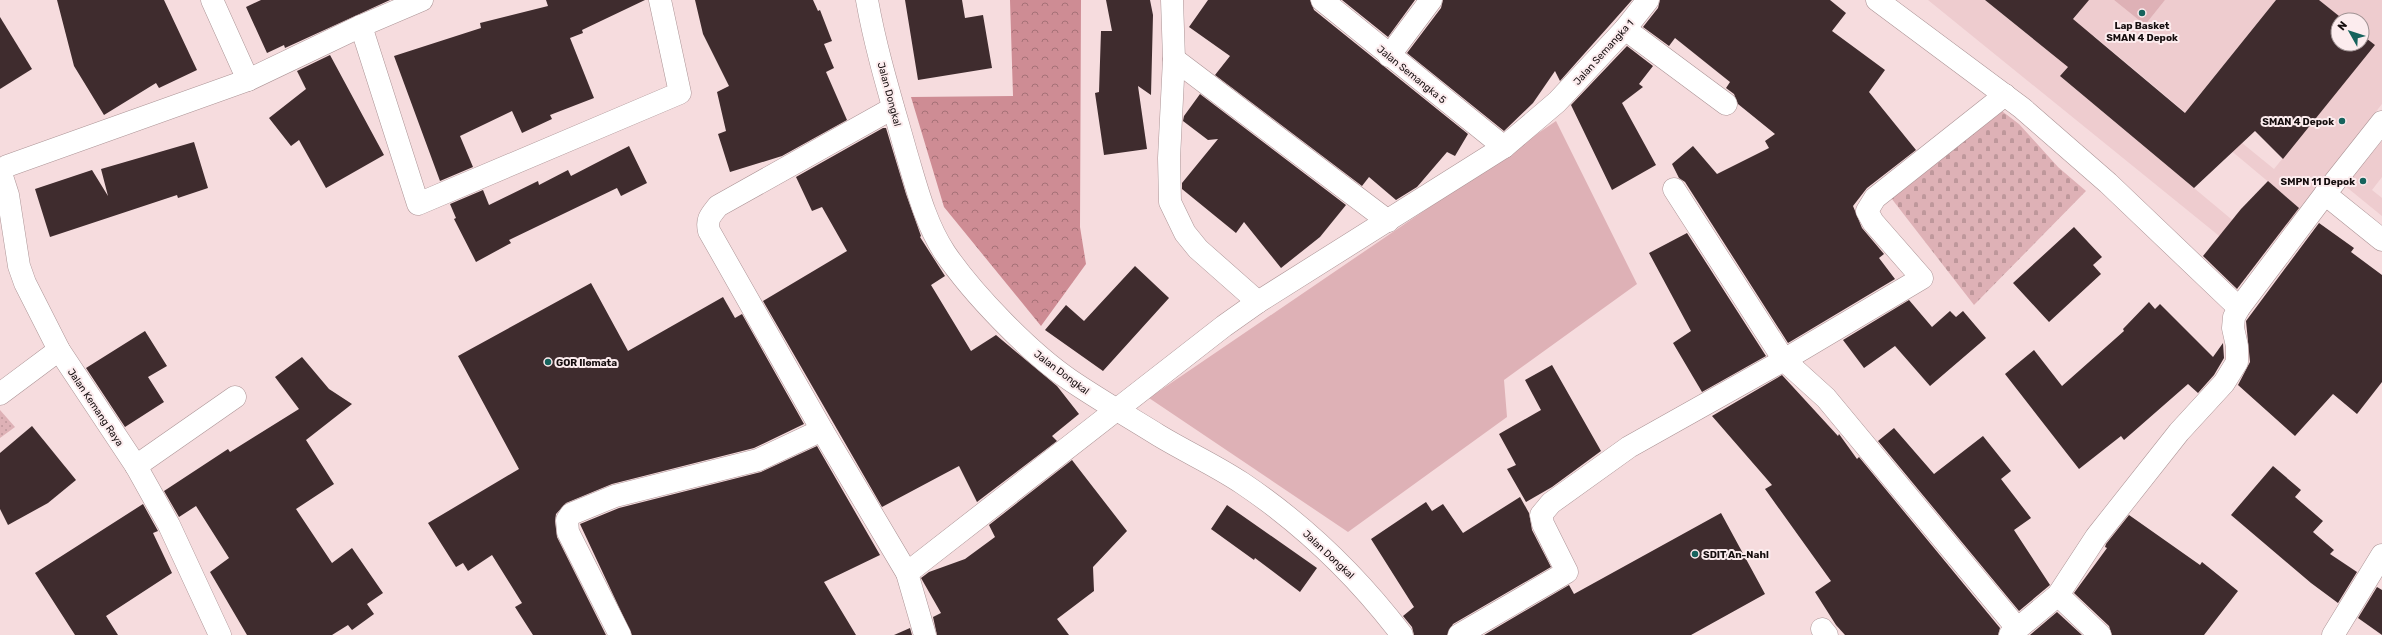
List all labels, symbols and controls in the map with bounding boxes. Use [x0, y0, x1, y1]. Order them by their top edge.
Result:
marker: Lap Basket SMAN 4 Depok [2137, 8, 2147, 18]
north arrow [2330, 12, 2370, 52]
street label: Jalan Semangka 1 [1571, 17, 1636, 88]
text: N [2335, 19, 2350, 33]
place label: Lap Basket SMAN 4 Depok [2106, 20, 2178, 44]
street label: Jalan Semangka 5 [1374, 43, 1448, 106]
street label: Jalan Dongkal [875, 61, 903, 128]
place label: SMAN 4 Depok [2262, 116, 2334, 128]
marker: SMAN 4 Depok [2337, 116, 2347, 126]
place label: SMPN 11 Depok [2281, 176, 2355, 188]
marker: SMPN 11 Depok [2358, 176, 2368, 186]
street label: Jalan Dongkal [1031, 348, 1091, 397]
marker: GOR Ilomata [543, 357, 553, 367]
place label: GOR Ilomata [556, 357, 617, 369]
street label: Jalan Kemang Raya [65, 366, 126, 449]
street label: Jalan Dongkal [1300, 528, 1357, 582]
marker: SDIT An-Nahl [1690, 549, 1700, 559]
place label: SDIT An-Nahl [1703, 549, 1769, 561]

